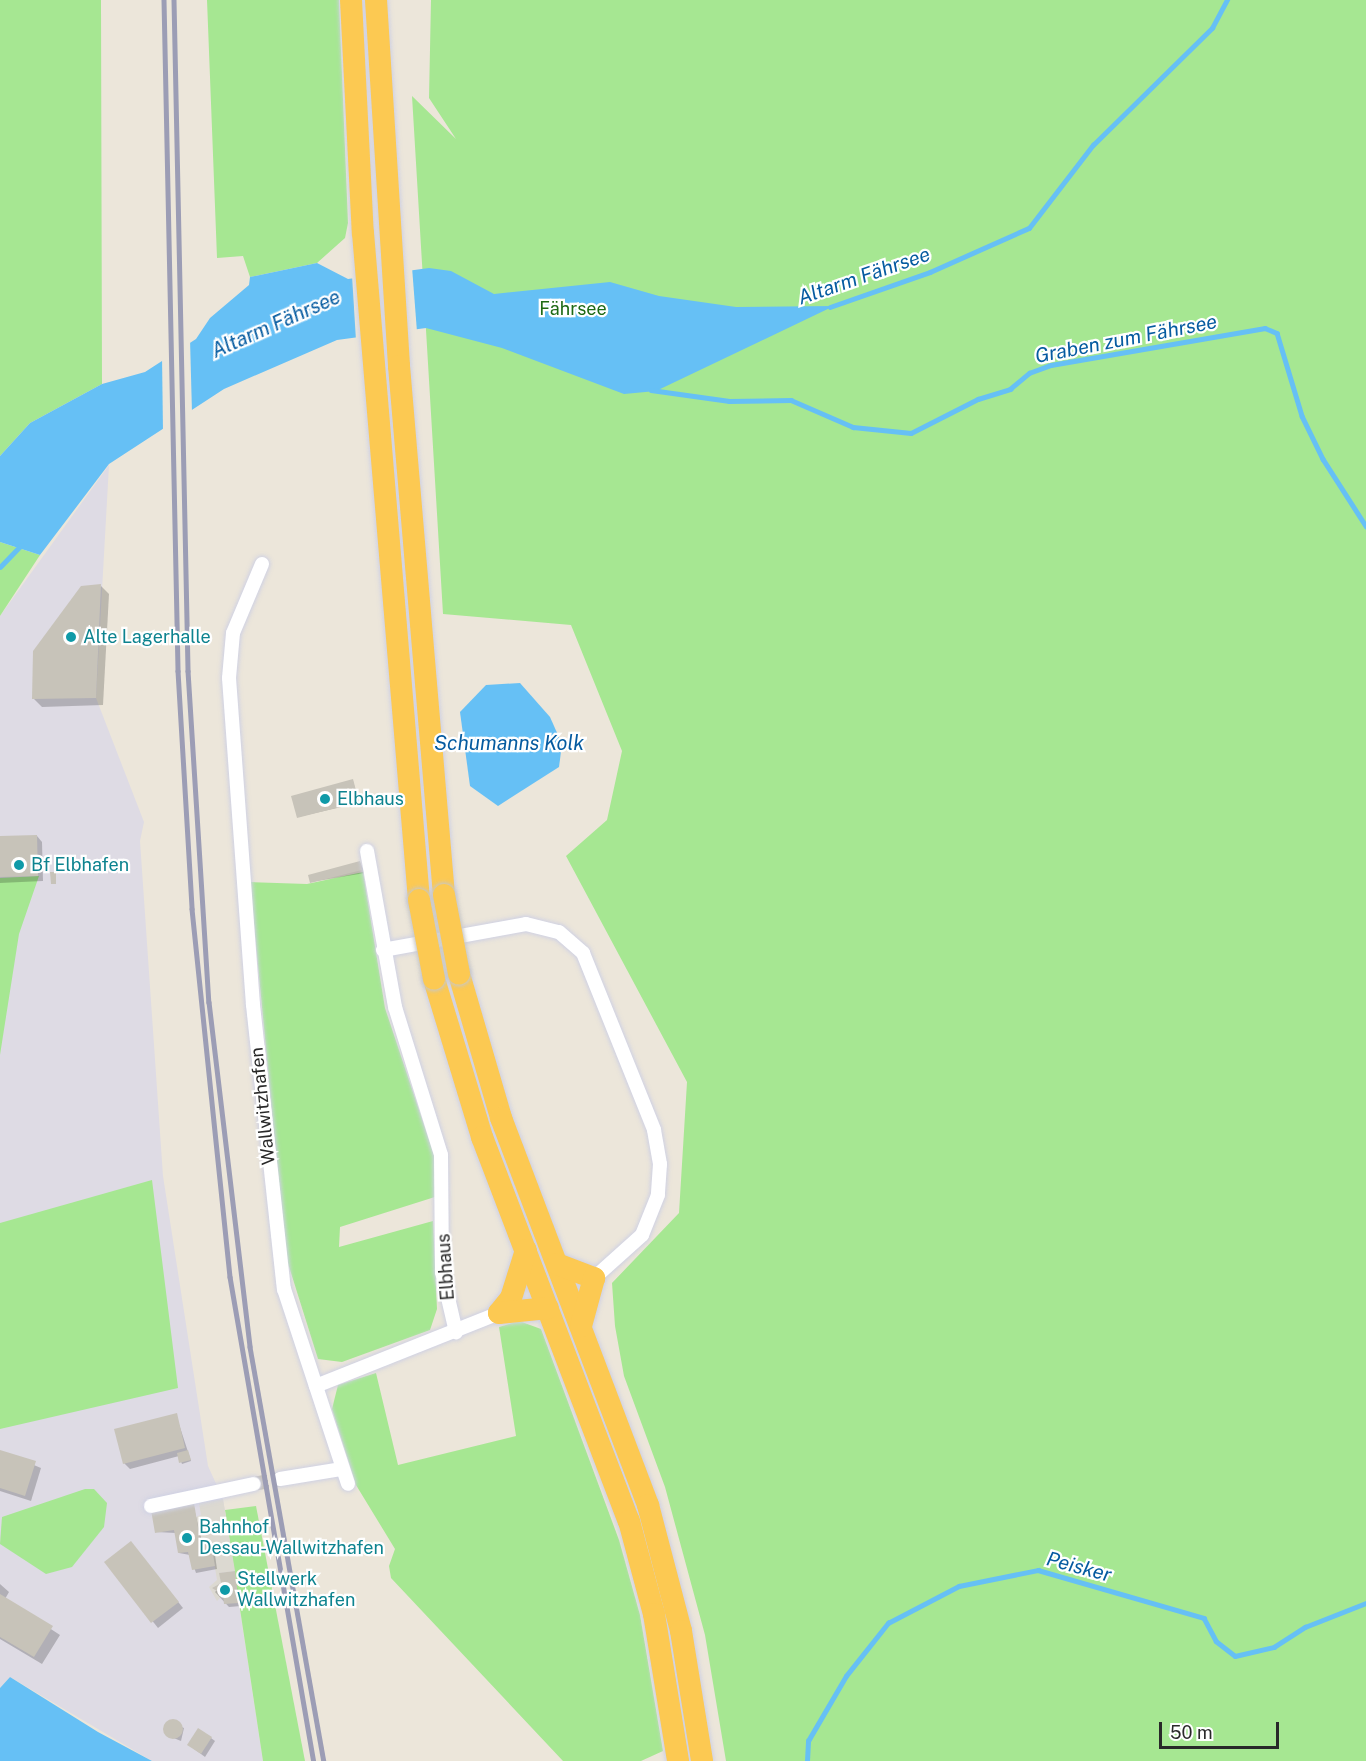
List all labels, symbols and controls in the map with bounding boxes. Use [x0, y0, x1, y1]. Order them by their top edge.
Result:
water label: Altarm Fährsee [795, 242, 933, 310]
water label: Altarm Fährsee [208, 285, 344, 363]
park label: Fährsee [539, 298, 607, 320]
water label: Graben zum Fährsee [1033, 310, 1219, 368]
place label: Alte Lagerhalle [83, 626, 211, 648]
marker: Alte Lagerhalle [64, 630, 78, 644]
water label: Schumanns Kolk [434, 731, 584, 755]
place label: Elbhaus [337, 788, 404, 810]
marker: Elbhaus [318, 792, 332, 806]
place label: Bf Elbhafen [31, 854, 129, 876]
marker: Bf Elbhafen [12, 858, 26, 872]
street label: Wallwitzhafen [246, 1046, 280, 1166]
street label: Elbhaus [433, 1233, 459, 1301]
place label: Bahnhof Dessau-Wallwitzhafen [199, 1517, 384, 1559]
marker: Bahnhof Dessau-Wallwitzhafen [180, 1531, 194, 1545]
water label: Peisker [1044, 1547, 1114, 1587]
place label: Stellwerk Wallwitzhafen [237, 1569, 355, 1612]
marker: Stellwerk Wallwitzhafen [218, 1583, 232, 1597]
scale bar [1162, 1710, 1282, 1748]
text: 50 m [1170, 1722, 1213, 1743]

